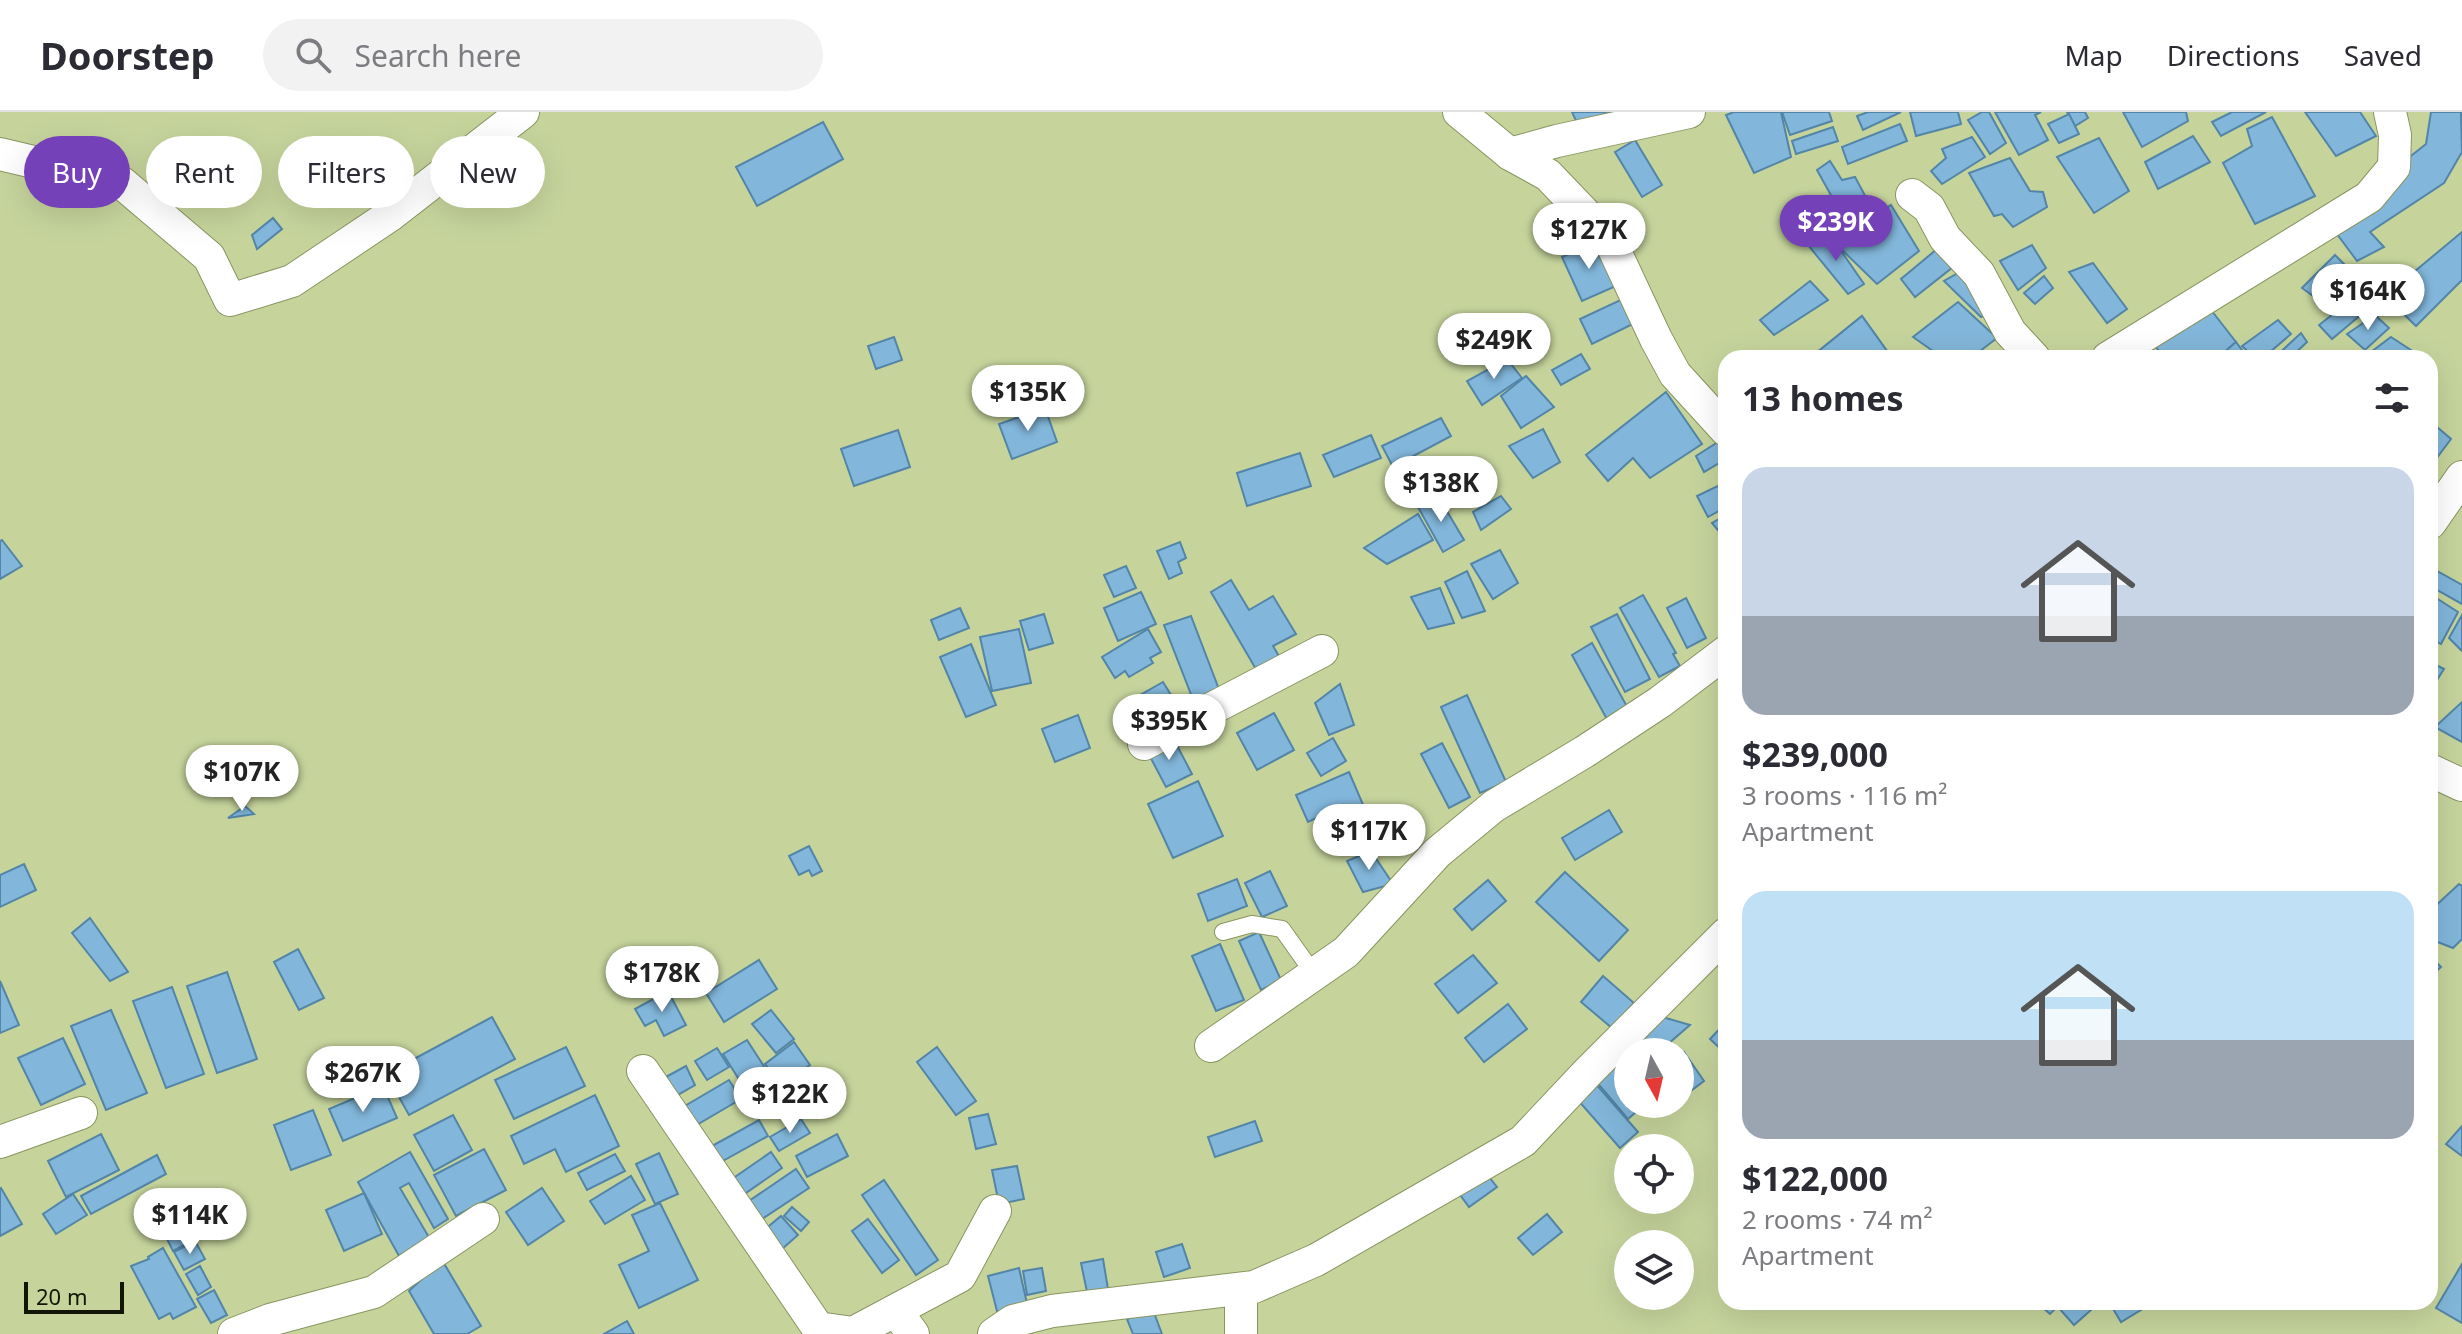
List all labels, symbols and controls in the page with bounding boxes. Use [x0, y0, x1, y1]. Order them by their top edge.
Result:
search box [263, 19, 823, 91]
text: Doorstep [40, 29, 215, 81]
icon: search [291, 33, 335, 77]
text: Search here [355, 35, 522, 76]
text: Map [2064, 36, 2123, 74]
text: Directions [2167, 36, 2300, 74]
text: Saved [2344, 36, 2422, 74]
chip: Buy [24, 136, 130, 208]
chip: Rent [146, 136, 262, 208]
chip: Filters [278, 136, 414, 208]
chip: New [430, 136, 545, 208]
pin: $239K [1780, 195, 1892, 263]
pin: $127K [1533, 203, 1645, 271]
text: $239K [1798, 203, 1874, 239]
text: $127K [1551, 211, 1627, 247]
pin: $164K [2312, 264, 2424, 332]
text: $164K [2330, 272, 2406, 308]
pin: $249K [1438, 313, 1550, 381]
text: $249K [1456, 321, 1532, 357]
pin: $135K [972, 365, 1084, 433]
text: $135K [990, 373, 1066, 409]
text: 13 homes [1742, 375, 1904, 421]
icon: filters [2370, 376, 2414, 420]
pin: $138K [1385, 456, 1497, 524]
text: $138K [1403, 464, 1479, 500]
icon: home [2006, 519, 2150, 663]
pin: $395K [1113, 694, 1225, 762]
text: $395K [1131, 702, 1207, 738]
text: $239,000 [1742, 731, 1888, 777]
pin: $107K [186, 745, 298, 813]
text: $107K [204, 753, 280, 789]
text: 3 rooms · 116 m² [1742, 777, 1947, 813]
pin: $117K [1313, 804, 1425, 872]
text: $117K [1331, 812, 1407, 848]
text: Apartment [1742, 813, 1874, 849]
icon: home [2006, 943, 2150, 1087]
pin: $178K [606, 946, 718, 1014]
text: $178K [624, 954, 700, 990]
north arrow [1614, 1038, 1694, 1118]
map controls [1614, 1038, 1694, 1310]
pin: $267K [307, 1046, 419, 1114]
text: $267K [325, 1054, 401, 1090]
pin: $122K [734, 1067, 846, 1135]
text: $122K [752, 1075, 828, 1111]
button: locate [1614, 1134, 1694, 1214]
text: $122,000 [1742, 1155, 1888, 1201]
pin: $114K [134, 1188, 246, 1256]
text: $114K [152, 1196, 228, 1232]
text: 2 rooms · 74 m² [1742, 1201, 1932, 1237]
button: layers [1614, 1230, 1694, 1310]
text: Apartment [1742, 1237, 1874, 1273]
scale bar [24, 1278, 124, 1314]
text: 20 m [36, 1281, 87, 1311]

